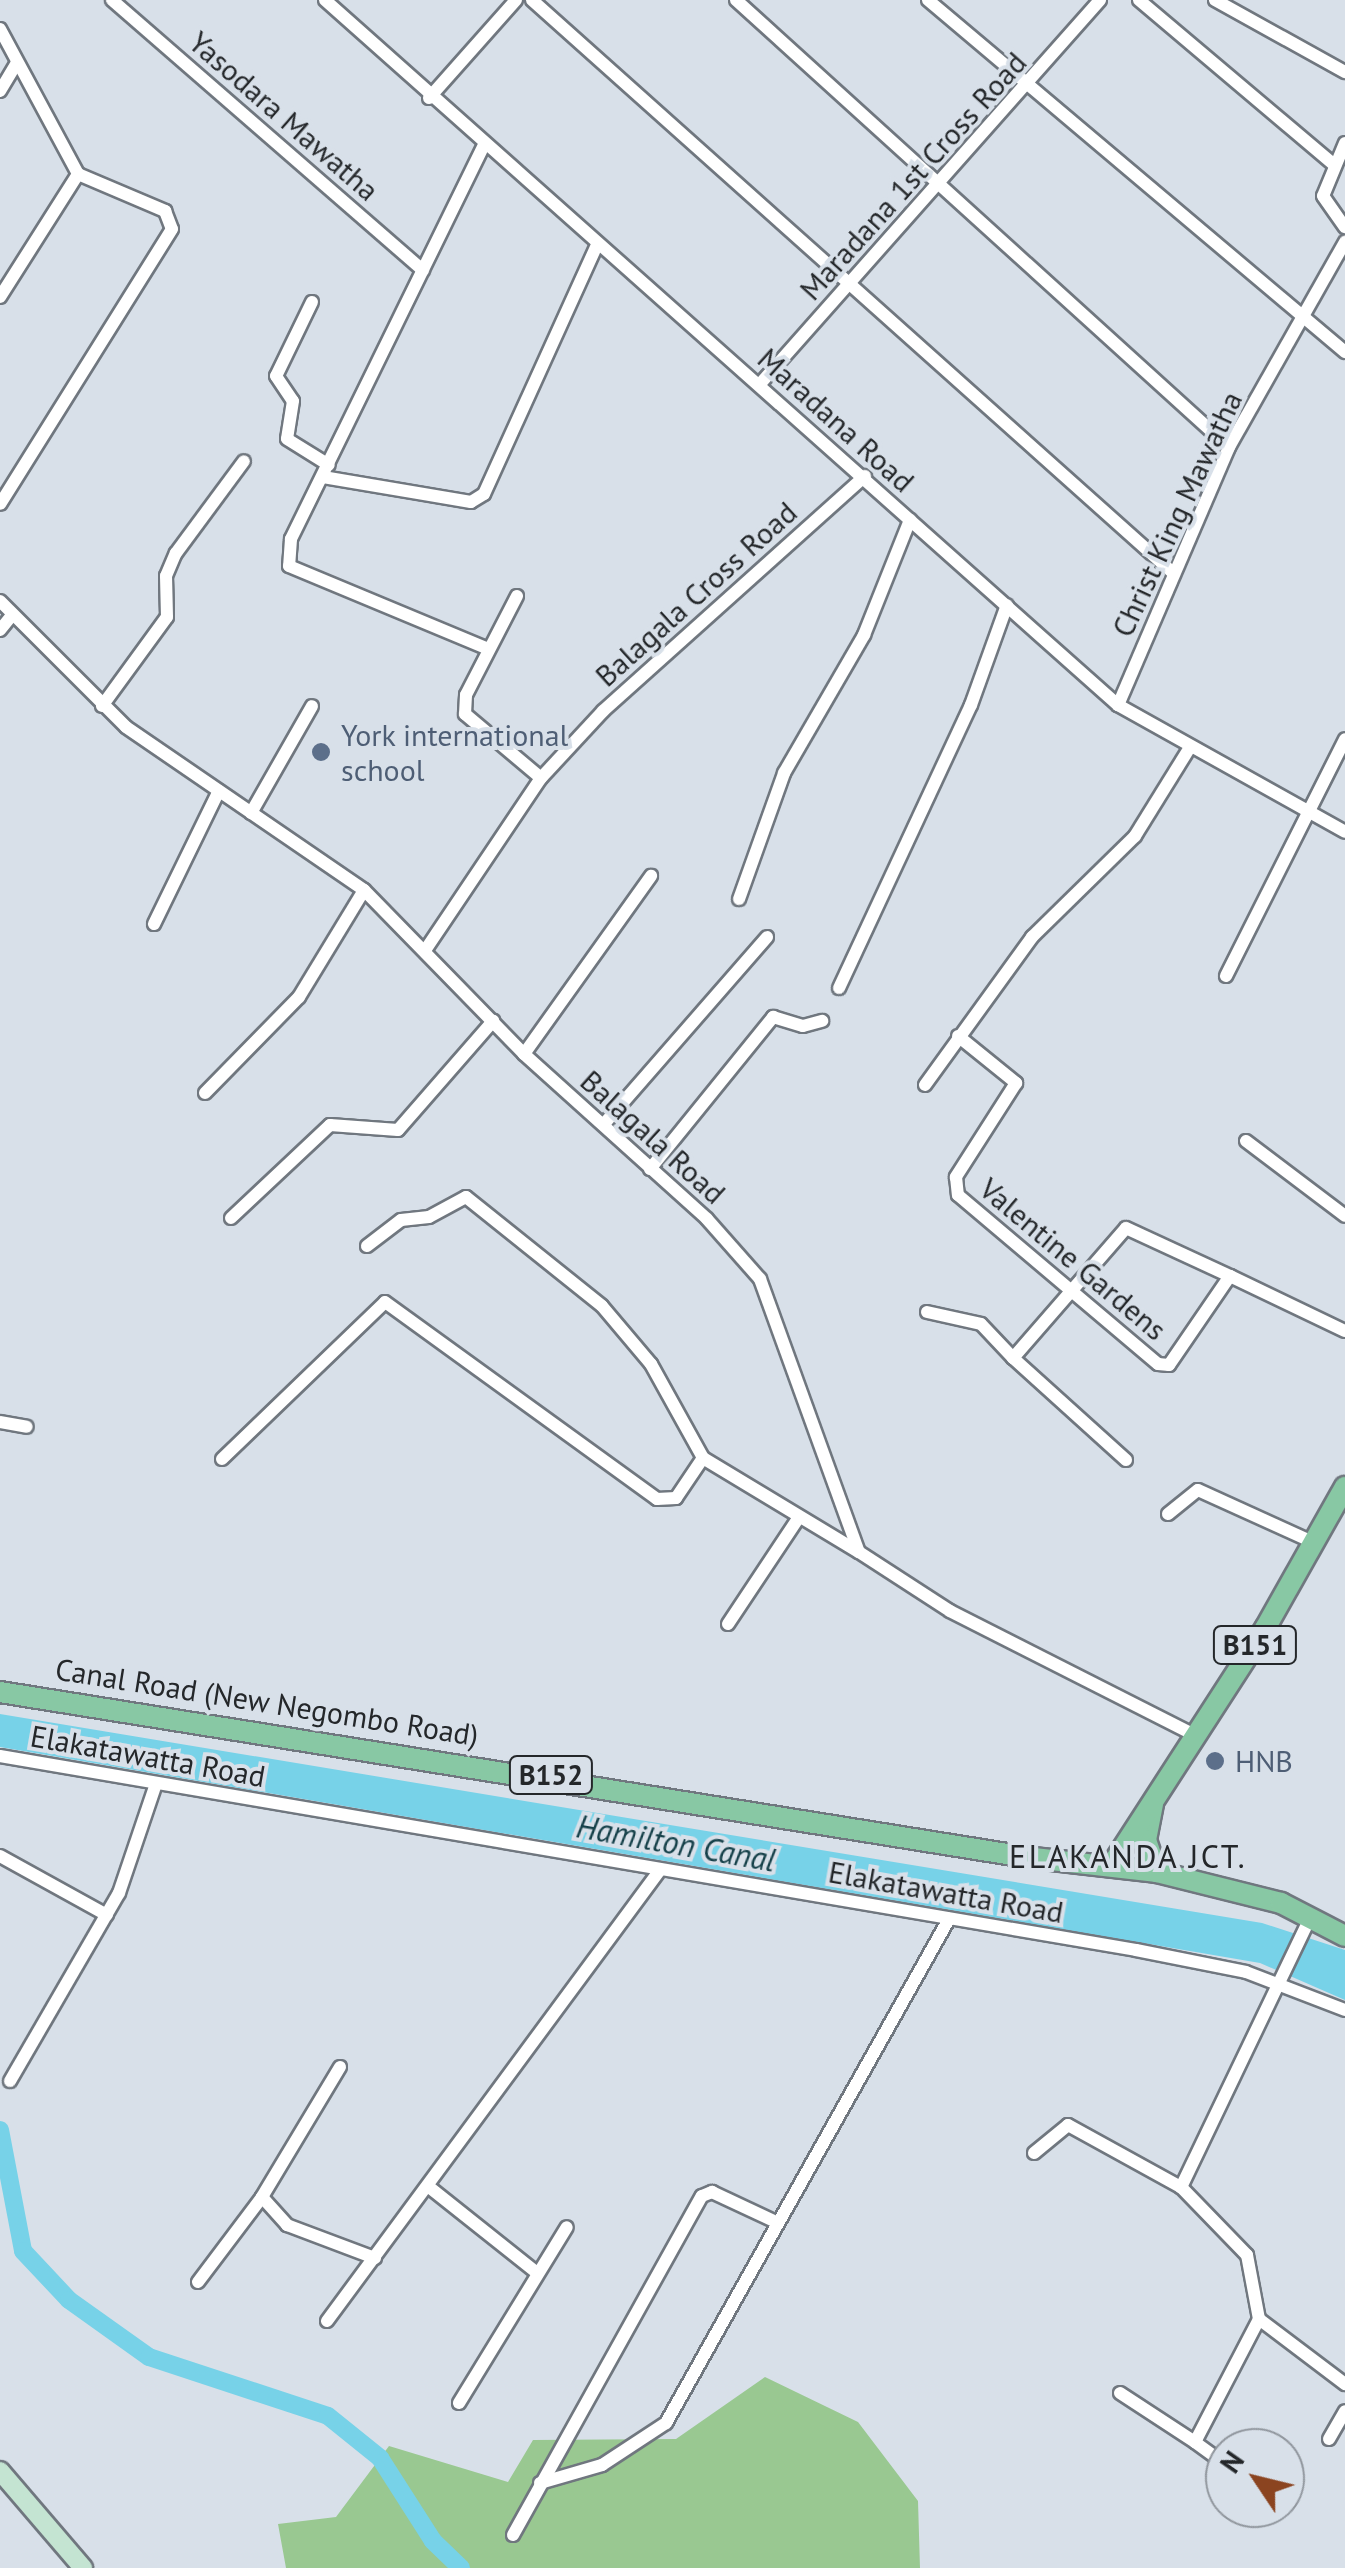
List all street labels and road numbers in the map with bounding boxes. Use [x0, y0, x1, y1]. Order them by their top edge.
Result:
street label: Yasodara Mawatha [182, 24, 386, 208]
street label: Maradana 1st Cross Road [792, 45, 1034, 307]
street label: Maradana Road [751, 341, 921, 499]
street label: Christ King Mawatha [1104, 386, 1250, 642]
street label: Balagala Cross Road [588, 494, 804, 694]
street label: Balagala Road [573, 1063, 733, 1211]
street label: Valentine Gardens [972, 1170, 1174, 1348]
road number: B151 [1212, 1622, 1298, 1668]
street label: Canal Road (New Negombo Road) [53, 1651, 481, 1753]
street label: Elakatawatta Road [28, 1718, 268, 1794]
road number: B152 [508, 1752, 594, 1798]
street label: Elakatawatta Road [826, 1854, 1066, 1930]

